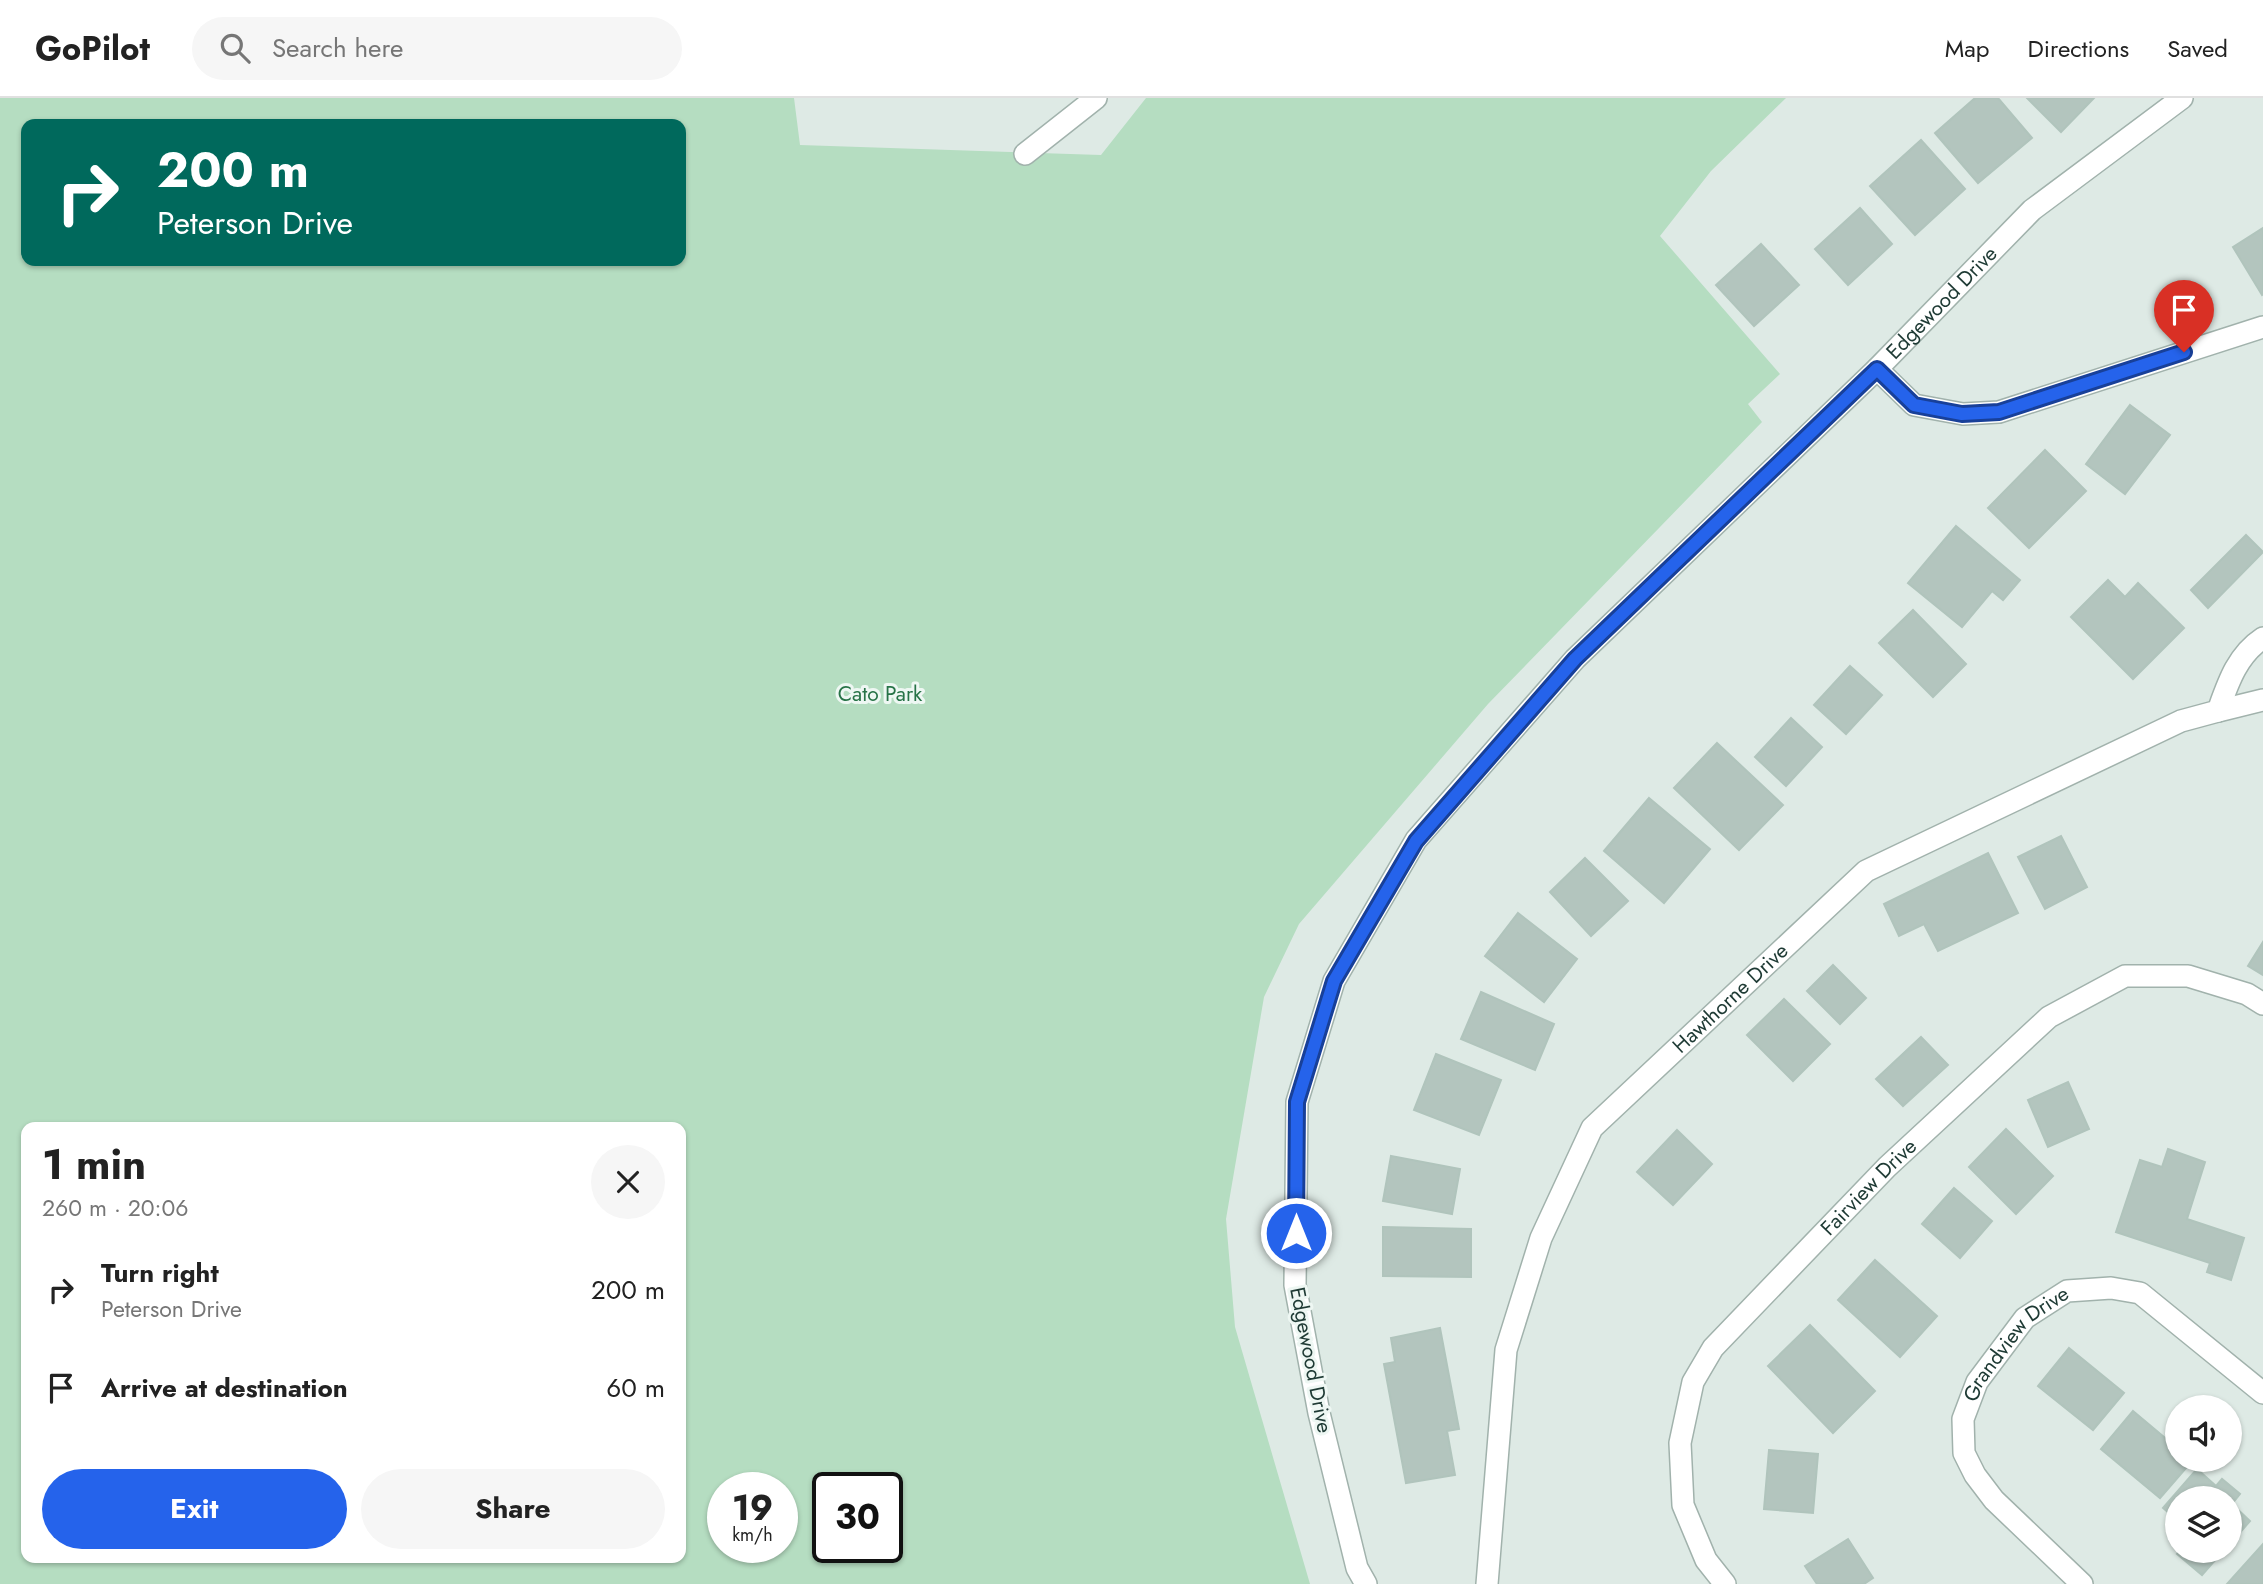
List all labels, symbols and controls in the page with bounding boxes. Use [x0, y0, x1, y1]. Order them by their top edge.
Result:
search box [192, 17, 682, 80]
text: GoPilot [35, 25, 150, 72]
icon: search [216, 29, 254, 67]
text: Search here [272, 29, 403, 67]
text: Map [1945, 31, 1990, 66]
text: Directions [2028, 31, 2129, 66]
text: Saved [2167, 31, 2228, 66]
text: 200 m [157, 135, 309, 205]
icon: right [42, 147, 133, 238]
text: Peterson Drive [157, 200, 353, 246]
street label: Edgewood Drive [1879, 239, 2004, 366]
pin [2154, 280, 2214, 352]
icon: arrive [2165, 291, 2203, 329]
park label: Cato Park [838, 679, 923, 709]
street label: Hawthorne Drive [1666, 936, 1795, 1060]
street label: Fairview Drive [1814, 1132, 1924, 1242]
text: 1 min [42, 1134, 146, 1195]
button: close [591, 1145, 665, 1219]
text: 260 m · 20:06 [42, 1191, 189, 1225]
position arrow [1259, 1196, 1333, 1270]
text: Turn right [101, 1254, 219, 1292]
icon: right [42, 1271, 80, 1309]
text: 200 m [591, 1271, 665, 1309]
street label: Grandview Drive [1956, 1279, 2075, 1406]
street label: Edgewood Drive [1282, 1285, 1340, 1436]
text: Peterson Drive [101, 1292, 242, 1326]
icon: arrive [42, 1369, 80, 1407]
text: Arrive at destination [101, 1369, 348, 1407]
text: 60 m [606, 1369, 665, 1407]
map controls [2165, 1395, 2242, 1563]
button: sound [2165, 1395, 2242, 1472]
button: Exit [42, 1469, 347, 1549]
button: Share [361, 1469, 665, 1549]
speed limit sign: 30 [812, 1472, 903, 1563]
text: 19 [732, 1483, 773, 1533]
button: layers [2165, 1486, 2242, 1563]
text: km/h [732, 1522, 773, 1548]

